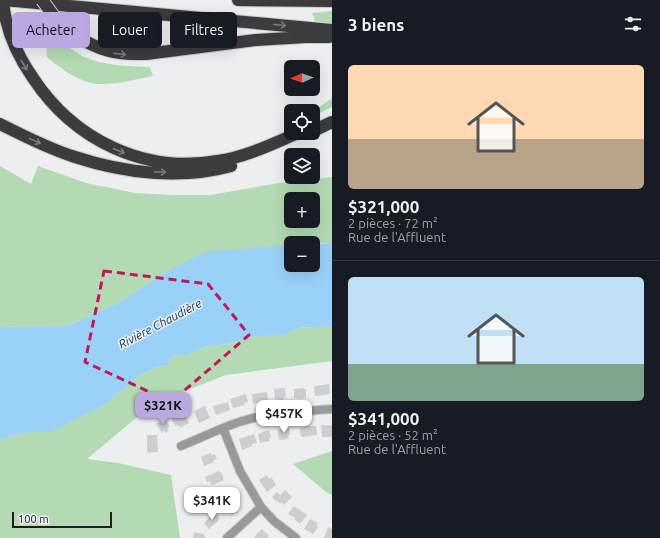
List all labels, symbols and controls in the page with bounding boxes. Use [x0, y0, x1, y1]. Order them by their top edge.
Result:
chip: Acheter [12, 12, 90, 48]
chip: Louer [98, 12, 162, 48]
chip: Filtres [170, 12, 237, 48]
icon: filters [622, 13, 644, 35]
text: 3 biens [348, 15, 404, 34]
one-way arrow [273, 22, 286, 29]
one-way arrow [113, 50, 126, 57]
one-way arrow [21, 59, 29, 71]
north arrow [284, 60, 320, 96]
map controls [284, 60, 320, 272]
icon: home [460, 91, 532, 163]
button: locate [284, 104, 320, 140]
one-way arrow [29, 138, 41, 145]
one-way arrow [112, 147, 124, 155]
button: layers [284, 148, 320, 184]
one-way arrow [153, 169, 166, 176]
button: + [284, 192, 320, 228]
text: $321,000 [348, 197, 419, 216]
text: 2 pièces · 72 m² [348, 216, 438, 230]
text: Rue de l'Affluent [348, 230, 446, 244]
button: − [284, 236, 320, 272]
water label: Rivière Chaudière [116, 296, 203, 351]
icon: home [460, 303, 532, 375]
pin: $321K [135, 392, 191, 426]
text: $321K [144, 398, 182, 412]
pin: $457K [256, 400, 312, 434]
text: $457K [265, 406, 303, 420]
text: $341,000 [348, 409, 419, 428]
text: 2 pièces · 52 m² [348, 428, 438, 442]
text: Rue de l'Affluent [348, 442, 446, 456]
pin: $341K [184, 487, 240, 521]
text: $341K [193, 493, 231, 507]
scale bar [12, 510, 112, 529]
text: 100 m [18, 513, 49, 525]

